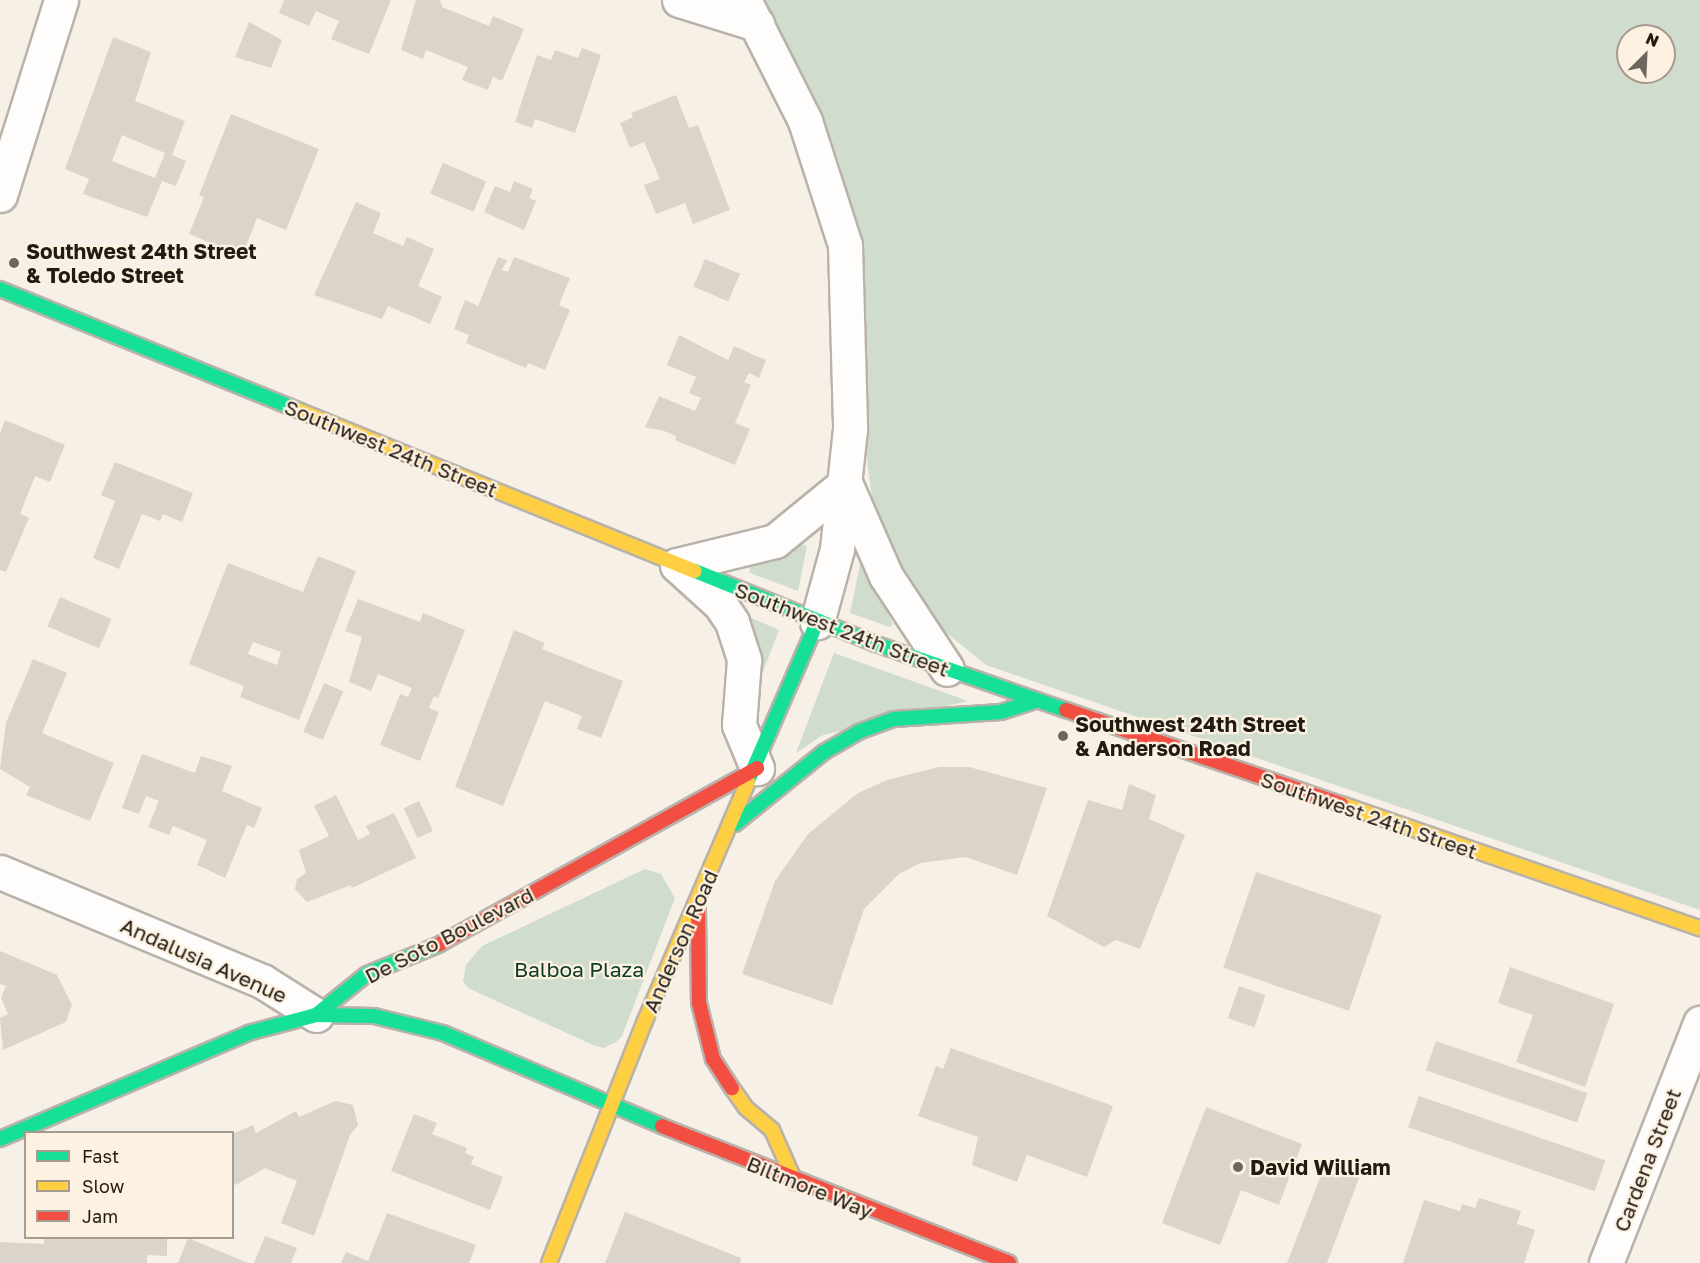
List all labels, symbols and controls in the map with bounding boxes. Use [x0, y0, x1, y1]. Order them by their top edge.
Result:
north arrow [1616, 24, 1676, 84]
text: N [1643, 28, 1662, 51]
place label: Southwest 24th Street & Toledo Street [26, 238, 257, 288]
marker: Southwest 24th Street & Toledo Street [7, 256, 21, 270]
street label: Southwest 24th Street [281, 394, 501, 502]
street label: Southwest 24th Street [731, 577, 953, 681]
place label: Southwest 24th Street & Anderson Road [1075, 711, 1306, 761]
marker: Southwest 24th Street & Anderson Road [1056, 729, 1070, 743]
street label: Southwest 24th Street [1257, 766, 1481, 864]
street label: Anderson Road [637, 866, 723, 1016]
street label: De Soto Boulevard [360, 882, 538, 988]
street label: Andalusia Avenue [117, 912, 291, 1008]
park label: Balboa Plaza [514, 956, 644, 982]
street label: Cardena Street [1608, 1085, 1686, 1235]
legend [24, 1131, 234, 1239]
text: Fast [82, 1145, 119, 1167]
street label: Biltmore Way [743, 1150, 877, 1224]
place label: David William [1250, 1154, 1391, 1180]
marker: David William [1231, 1160, 1245, 1174]
text: Slow [82, 1175, 124, 1197]
text: Jam [82, 1205, 118, 1227]

